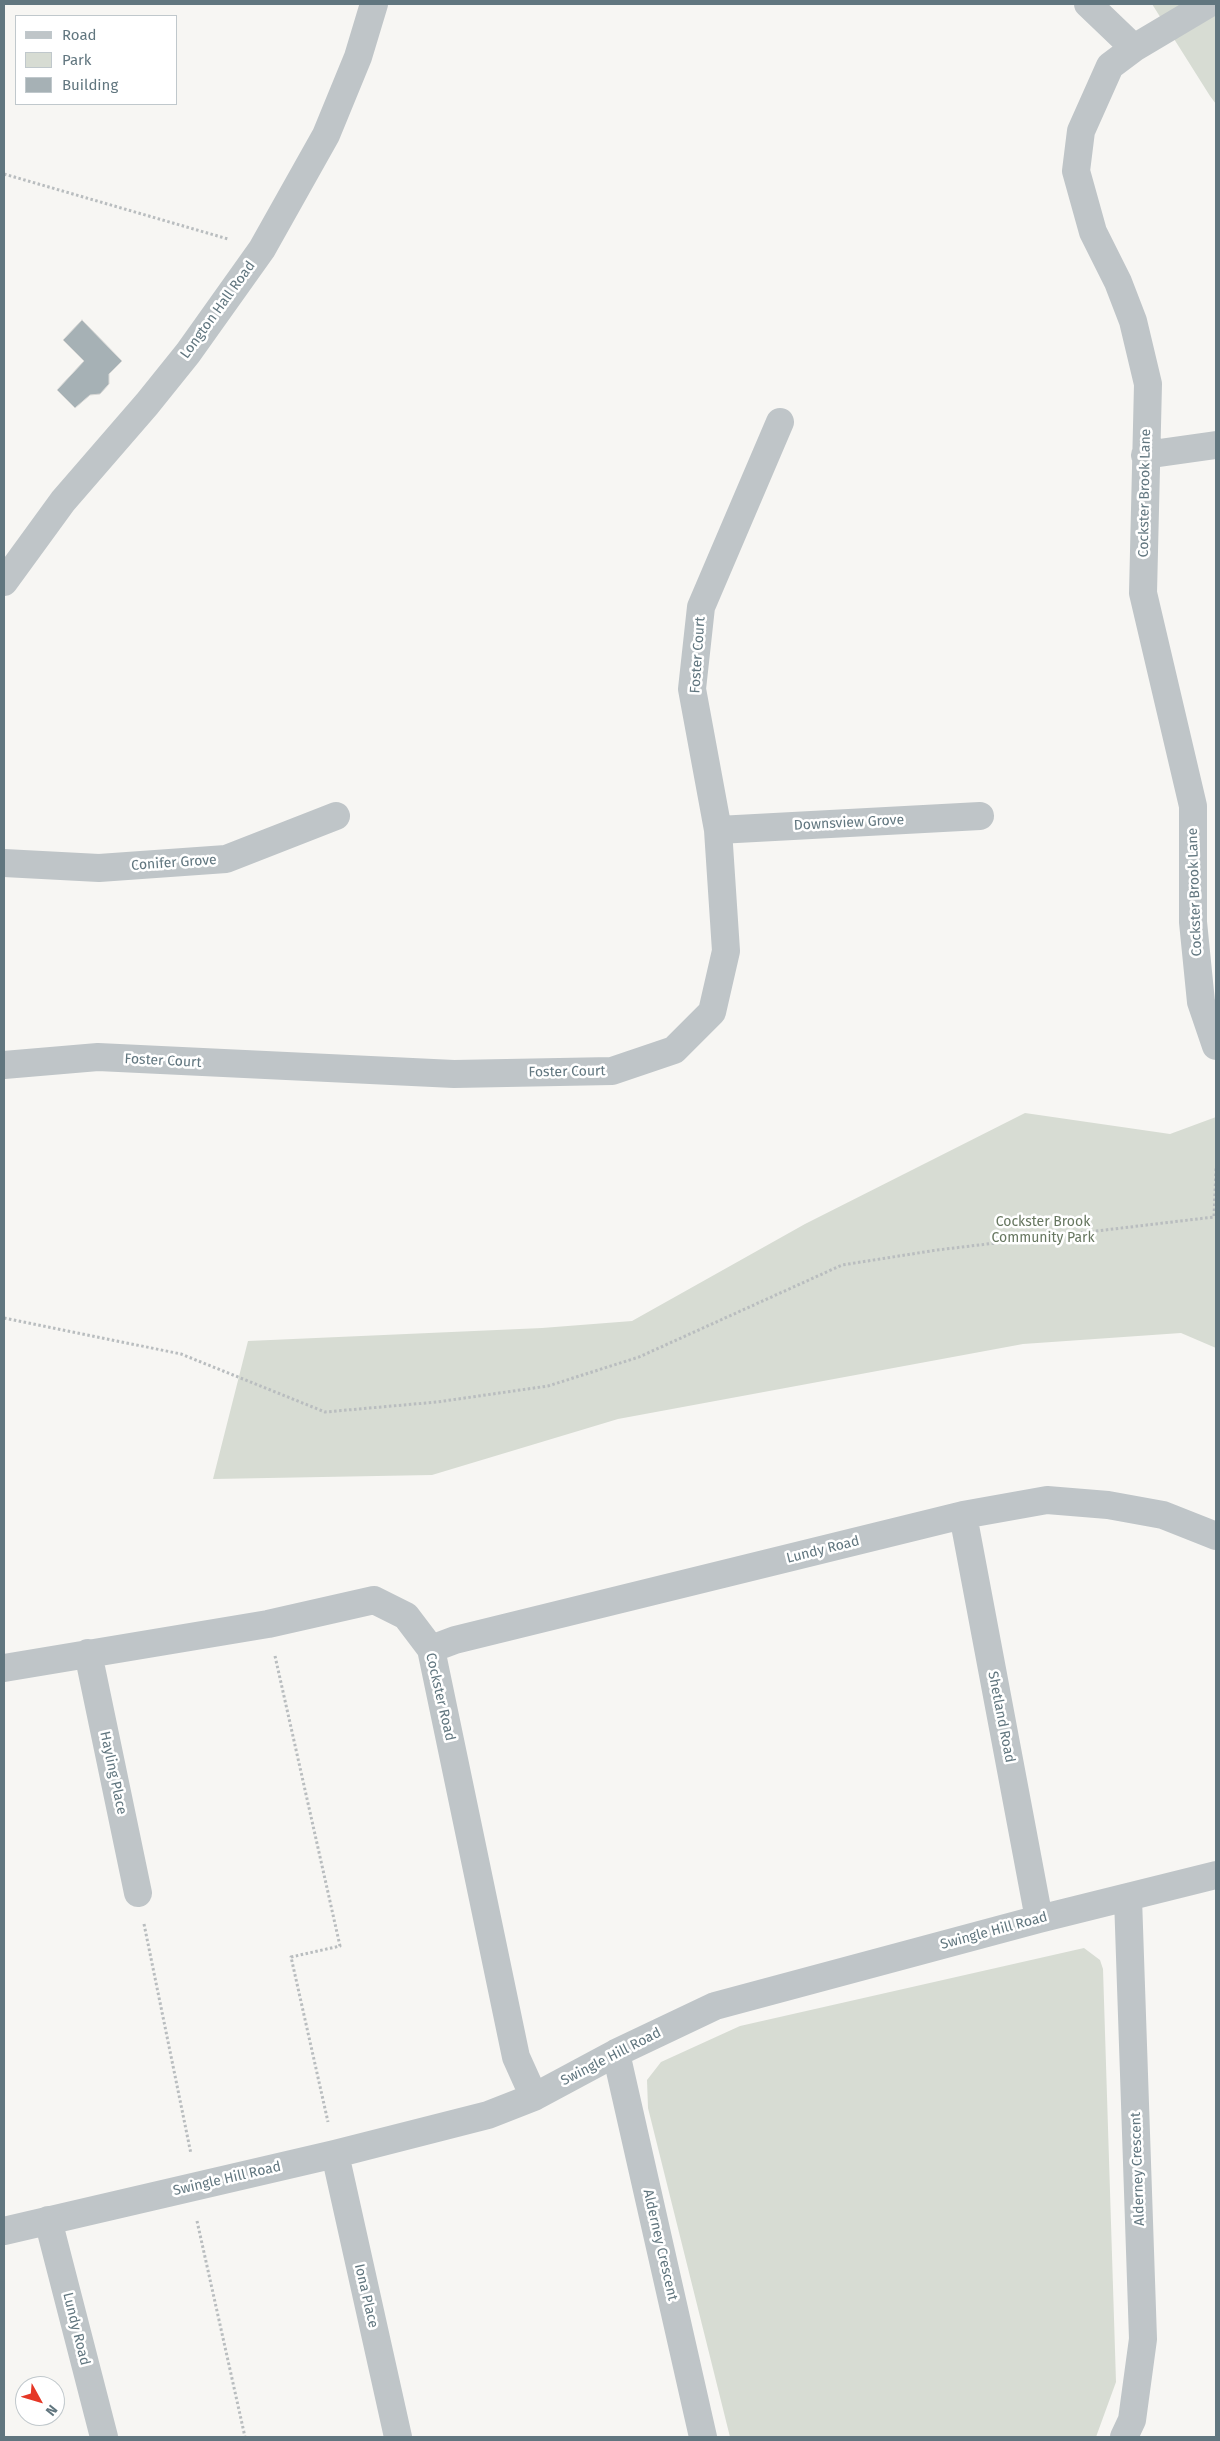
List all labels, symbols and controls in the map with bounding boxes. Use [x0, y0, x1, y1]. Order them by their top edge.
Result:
legend [15, 15, 178, 105]
text: Road [62, 26, 97, 44]
text: Park [62, 51, 92, 69]
text: Building [62, 76, 118, 94]
street label: Longton Hall Road [177, 258, 259, 362]
street label: Cockster Brook Lane [1135, 429, 1155, 557]
street label: Foster Court [687, 616, 709, 694]
street label: Downsview Grove [793, 812, 905, 834]
street label: Cockster Brook Lane [1184, 827, 1206, 957]
street label: Conifer Grove [131, 852, 217, 874]
street label: Foster Court [124, 1051, 202, 1071]
street label: Foster Court [528, 1063, 606, 1081]
park label: Cockster Brook Community Park [991, 1214, 1095, 1246]
street label: Lundy Road [785, 1533, 861, 1567]
street label: Cockster Road [422, 1651, 458, 1743]
street label: Shetland Road [984, 1670, 1018, 1764]
street label: Hayling Place [96, 1730, 130, 1816]
street label: Swingle Hill Road [939, 1909, 1049, 1953]
street label: Swingle Hill Road [558, 2025, 664, 2089]
street label: Alderney Crescent [1128, 2112, 1148, 2226]
street label: Swingle Hill Road [171, 2158, 283, 2200]
street label: Alderney Crescent [639, 2188, 681, 2302]
street label: Iona Place [350, 2262, 382, 2330]
street label: Lundy Road [59, 2291, 93, 2367]
north arrow [15, 2376, 65, 2426]
text: N [42, 2401, 61, 2419]

